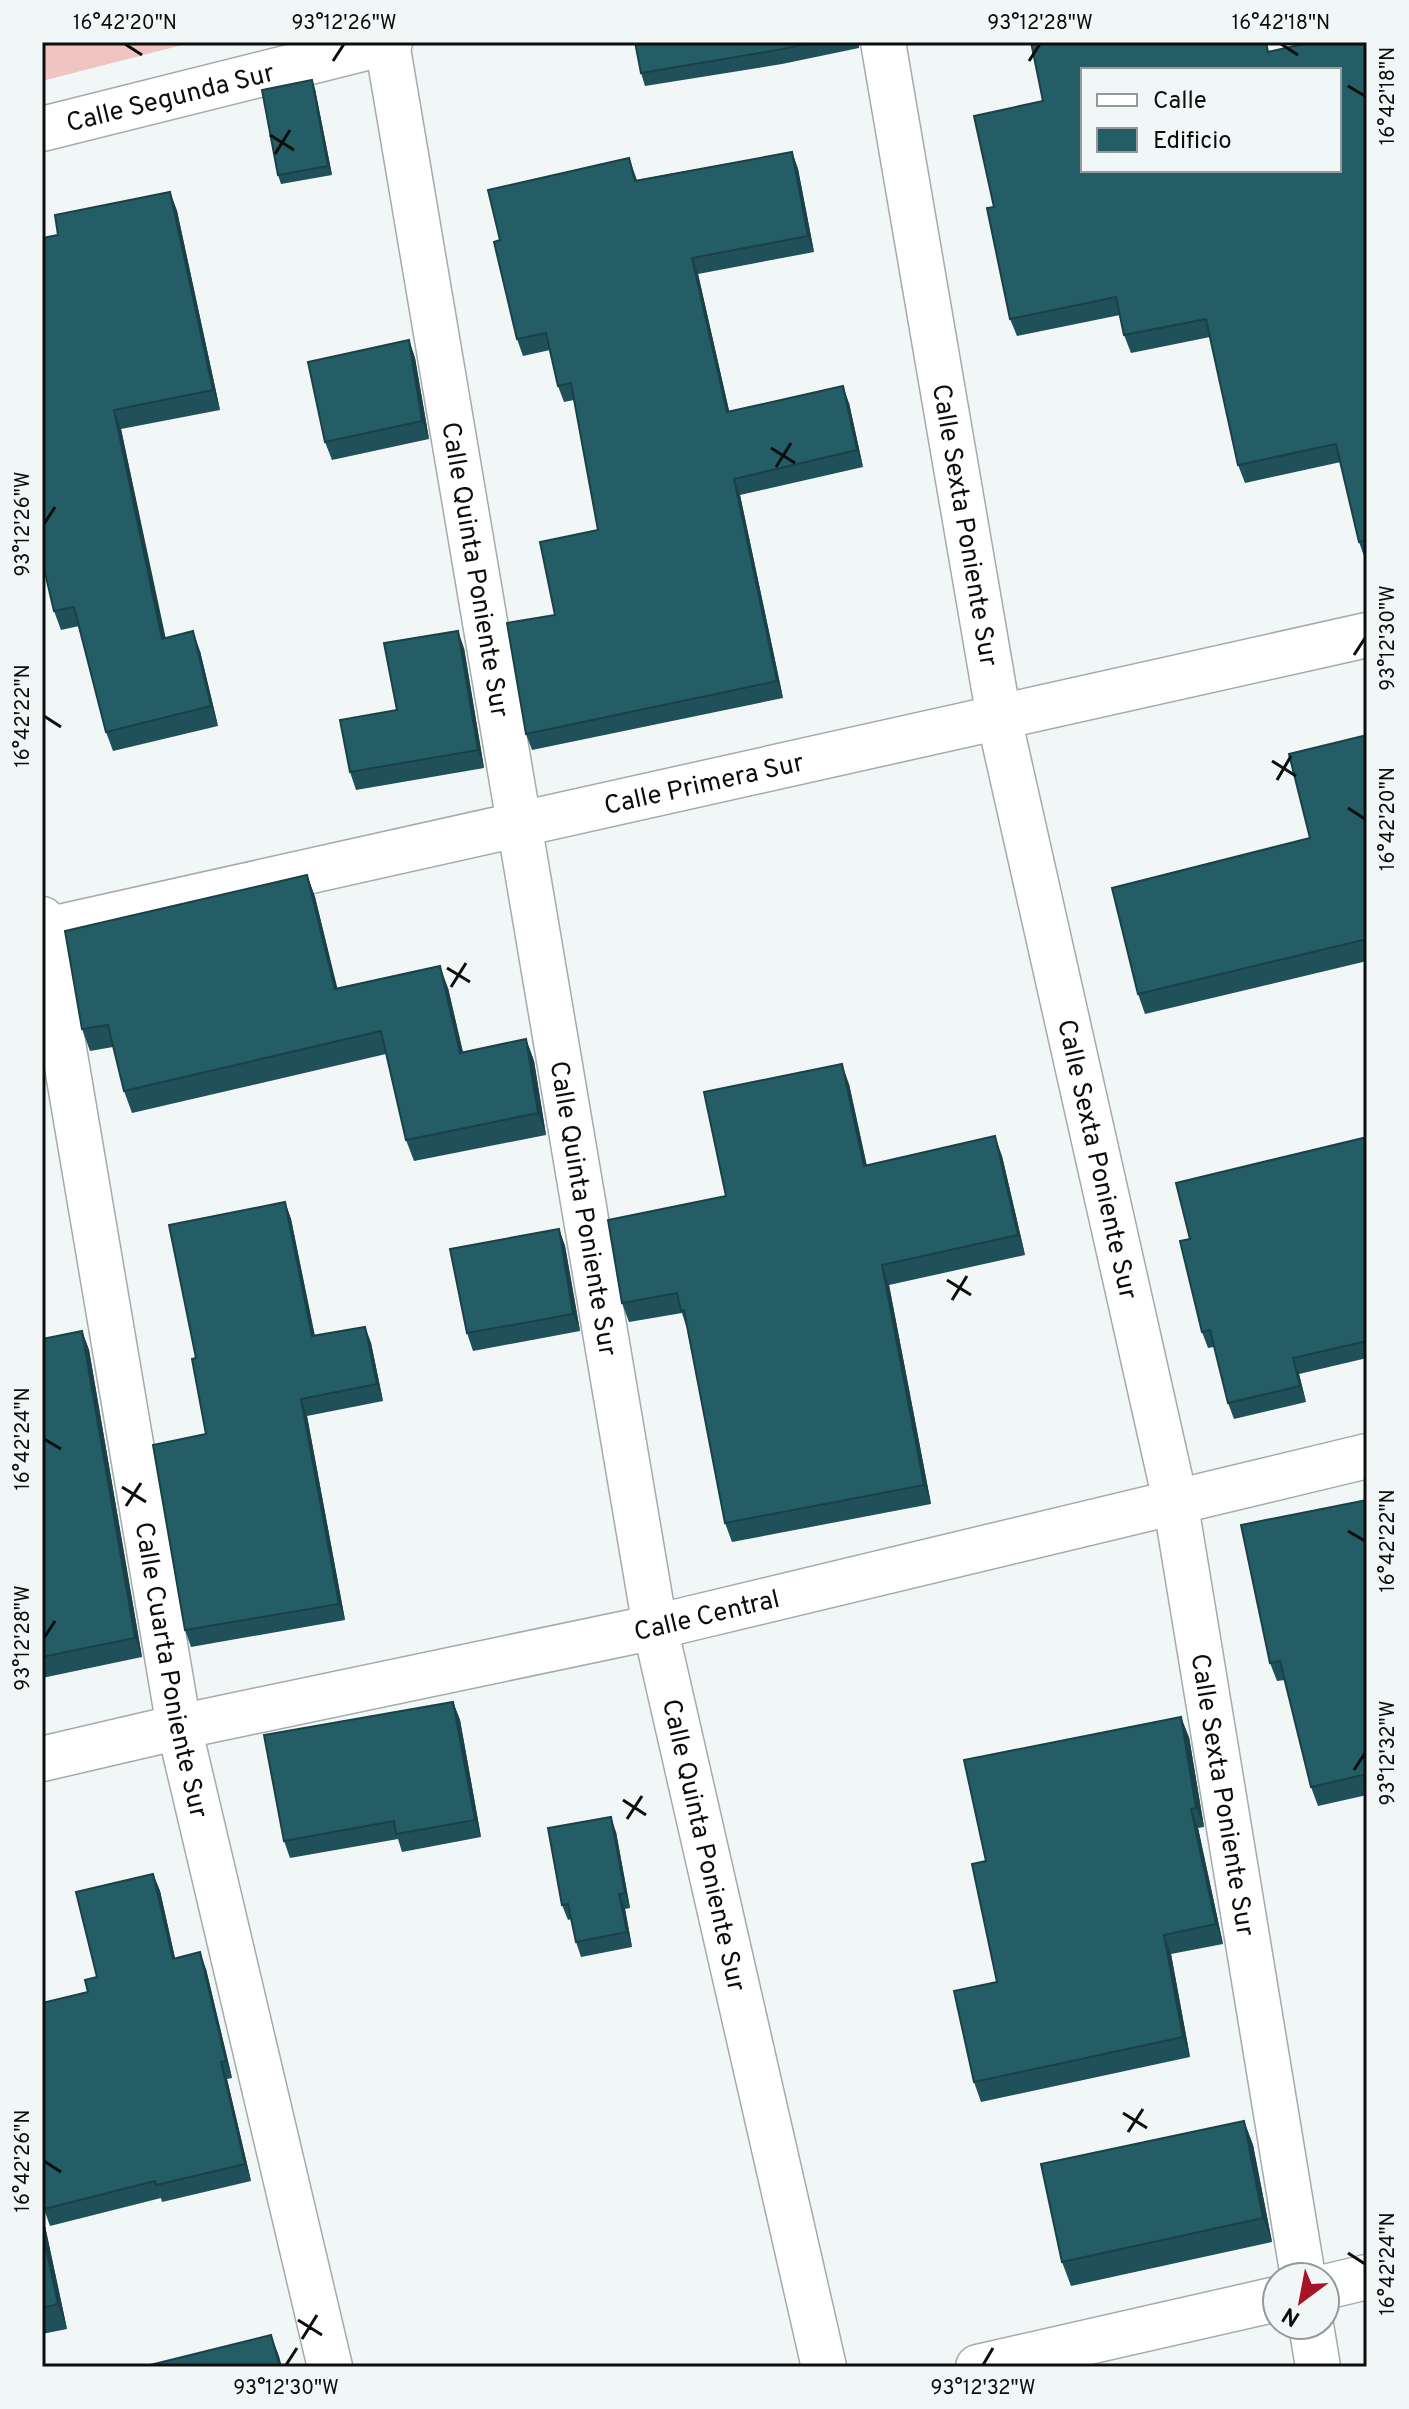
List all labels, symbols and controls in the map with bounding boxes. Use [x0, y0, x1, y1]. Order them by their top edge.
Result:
text: 16°42'20"N [73, 11, 177, 37]
text: 93°12'26"W [291, 11, 397, 37]
text: 93°12'28"W [987, 11, 1093, 37]
text: 16°42'18"N [1232, 11, 1330, 37]
text: 16°42'18"N [1376, 47, 1402, 145]
street label: Calle Segunda Sur [63, 58, 278, 141]
legend [1081, 68, 1341, 172]
text: Calle [1153, 87, 1207, 117]
text: Edificio [1153, 127, 1232, 157]
street label: Calle Sexta Poniente Sur [923, 382, 1004, 669]
street label: Calle Quinta Poniente Sur [432, 420, 515, 720]
text: 93°12'26"W [11, 471, 37, 577]
text: 93°12'30"W [1376, 585, 1402, 691]
text: 16°42'22"N [11, 664, 37, 768]
street label: Calle Primera Sur [601, 747, 807, 824]
text: 16°42'20"N [1376, 767, 1402, 871]
street label: Calle Sexta Poniente Sur [1048, 1016, 1143, 1303]
street label: Calle Quinta Poniente Sur [541, 1059, 623, 1359]
text: 16°42'24"N [11, 1387, 37, 1491]
text: 16°42'22"N [1376, 1489, 1402, 1593]
street label: Calle Cuarta Poniente Sur [126, 1520, 214, 1822]
street label: Calle Central [631, 1584, 783, 1650]
text: 93°12'28"W [11, 1585, 37, 1691]
street label: Calle Sexta Poniente Sur [1182, 1651, 1261, 1939]
street label: Calle Quinta Poniente Sur [653, 1696, 752, 1995]
text: 93°12'32"W [1376, 1701, 1402, 1805]
text: 16°42'26"N [11, 2110, 37, 2212]
text: 16°42'24"N [1376, 2212, 1402, 2316]
north arrow [1261, 2261, 1341, 2341]
text: N [1278, 2300, 1306, 2331]
text: 93°12'30"W [233, 2376, 339, 2402]
text: 93°12'32"W [931, 2376, 1035, 2402]

